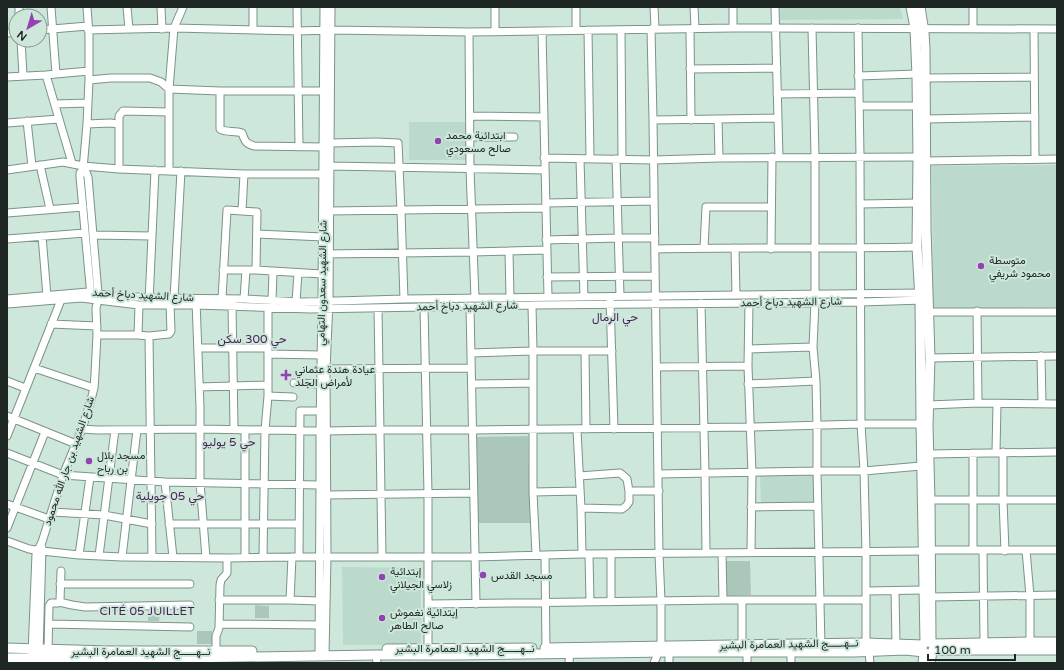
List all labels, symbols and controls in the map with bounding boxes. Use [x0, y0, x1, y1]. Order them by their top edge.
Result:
north arrow [8, 8, 48, 48]
text: N [15, 28, 30, 43]
place label: ابتدائية محمد صالح مسعودي [446, 129, 511, 158]
marker: ابتدائية محمد صالح مسعودي [433, 136, 443, 146]
street label: شارع الشهيد سعدون التهامي [314, 220, 333, 346]
place label: متوسطة محمود شريفي [989, 254, 1051, 283]
marker: متوسطة محمود شريفي [976, 261, 986, 271]
street label: شارع الشهيد دباخ أحمد [92, 286, 195, 305]
street label: شارع الشهيد دباخ أحمد [740, 295, 842, 310]
street label: شارع الشهيد دباخ أحمد [416, 299, 518, 314]
district label: حي الرمال [592, 310, 638, 327]
district label: حي 300 سكن [218, 332, 286, 349]
place label: عيادة هندة عثماني لأمراض الجلد [295, 363, 375, 389]
marker: عيادة هندة عثماني لأمراض الجلد [280, 369, 292, 381]
street label: شارع الشهيد بن جار الله محمود [41, 394, 98, 528]
district label: حي 5 يوليو [202, 435, 256, 452]
place label: مسجد بلال بن رباح [97, 449, 145, 476]
marker: مسجد بلال بن رباح [84, 456, 94, 466]
district label: حي 05 جويلية [136, 489, 204, 506]
place label: إبتدائية زلاسي الجيلاني [390, 565, 452, 594]
place label: مسجد القدس [491, 569, 553, 582]
marker: مسجد القدس [478, 570, 488, 580]
marker: إبتدائية زلاسي الجيلاني [377, 572, 387, 582]
district label: CITÉ 05 JUILLET [100, 604, 195, 618]
place label: إبتدائية نغموش صالح الطاهر [389, 606, 458, 633]
marker: إبتدائية نغموش صالح الطاهر [377, 613, 387, 623]
street label: نــهـــــج الشهيد العمامرة البشير [718, 636, 859, 653]
scale bar [928, 636, 1015, 662]
street label: نــهـــــج الشهيد العمامرة البشير [394, 642, 535, 656]
text: 100 m [934, 643, 971, 657]
street label: نــهـــــج الشهيد العمامرة البشير [70, 645, 211, 659]

